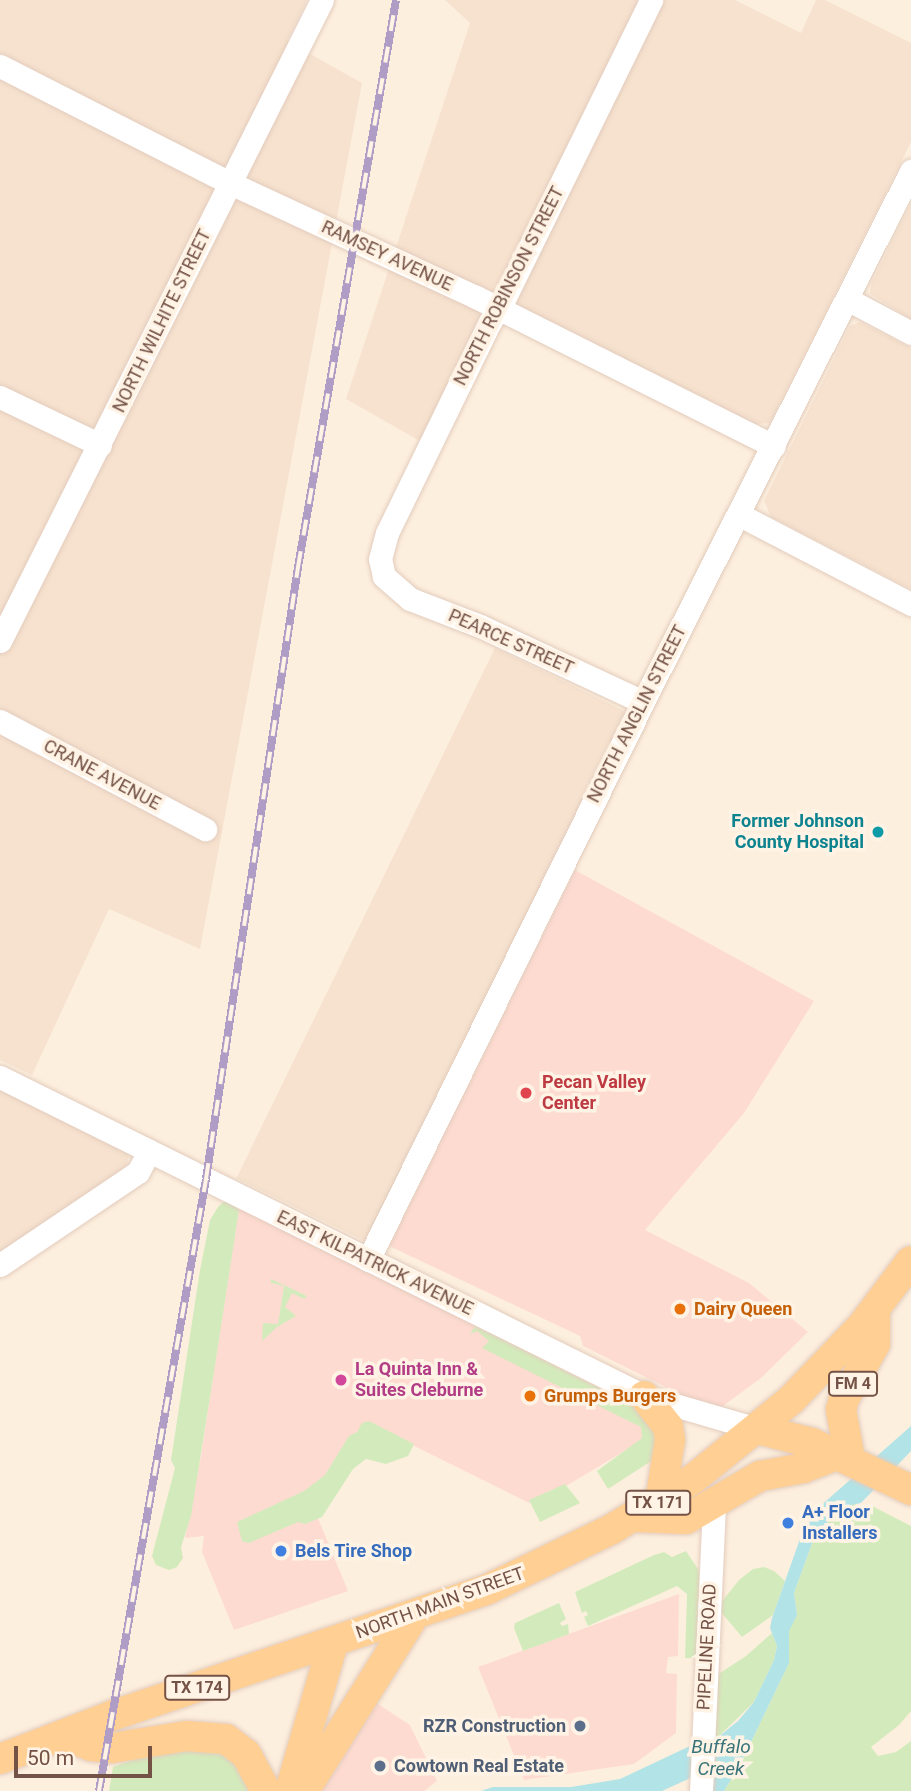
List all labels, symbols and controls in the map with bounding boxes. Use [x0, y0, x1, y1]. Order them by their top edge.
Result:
street label: NORTH ROBINSON STREET [449, 183, 569, 389]
street label: RAMSEY AVENUE [318, 216, 456, 296]
street label: NORTH WILHITE STREET [108, 226, 216, 416]
street label: PEARCE STREET [445, 605, 577, 679]
street label: NORTH ANGLIN STREET [583, 622, 691, 806]
street label: CRANE AVENUE [40, 735, 164, 815]
place label: Former Johnson County Hospital [731, 811, 864, 854]
marker: Former Johnson County Hospital [870, 824, 886, 840]
place label: Pecan Valley Center [542, 1072, 646, 1114]
marker: Pecan Valley Center [516, 1083, 536, 1103]
street label: EAST KILPATRICK AVENUE [273, 1206, 477, 1320]
place label: Dairy Queen [694, 1298, 792, 1320]
marker: Dairy Queen [672, 1301, 688, 1317]
place label: La Quinta Inn & Suites Cleburne [355, 1359, 483, 1402]
marker: La Quinta Inn & Suites Cleburne [333, 1372, 349, 1388]
road number: FM 4 [827, 1372, 879, 1396]
place label: Grumps Burgers [544, 1385, 676, 1407]
marker: Grumps Burgers [522, 1388, 538, 1404]
road number: TX 171 [625, 1490, 691, 1516]
place label: A+ Floor Installers [802, 1502, 877, 1544]
marker: A+ Floor Installers [780, 1515, 796, 1531]
place label: Bels Tire Shop [295, 1540, 413, 1562]
marker: Bels Tire Shop [273, 1543, 289, 1559]
street label: NORTH MAIN STREET [353, 1563, 527, 1643]
street label: PIPELINE ROAD [693, 1583, 721, 1711]
road number: TX 174 [164, 1676, 230, 1700]
place label: RZR Construction [423, 1715, 566, 1737]
marker: RZR Construction [572, 1718, 588, 1734]
scale bar [18, 1732, 156, 1776]
water label: Buffalo Creek [691, 1736, 751, 1780]
text: 50 m [27, 1746, 74, 1770]
place label: Cowtown Real Estate [394, 1755, 564, 1777]
marker: Cowtown Real Estate [372, 1758, 388, 1774]

